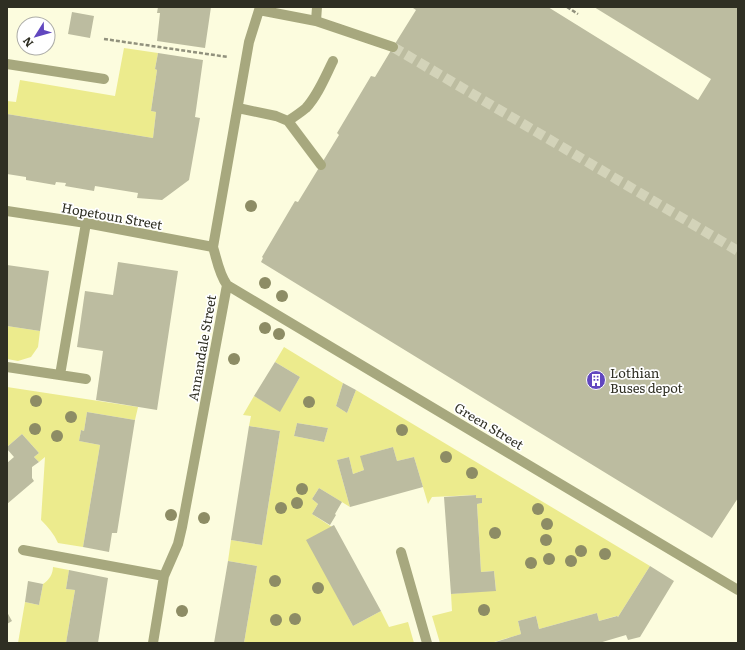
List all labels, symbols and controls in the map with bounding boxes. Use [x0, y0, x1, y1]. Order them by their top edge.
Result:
north arrow [16, 16, 56, 56]
text: N [18, 34, 36, 51]
street label: Hopetoun Street [60, 197, 165, 234]
street label: Annandale Street [183, 293, 220, 403]
place label: Lothian Buses depot [610, 363, 684, 397]
building icon: Lothian Buses depot [585, 369, 607, 391]
street label: Green Street [451, 397, 528, 454]

